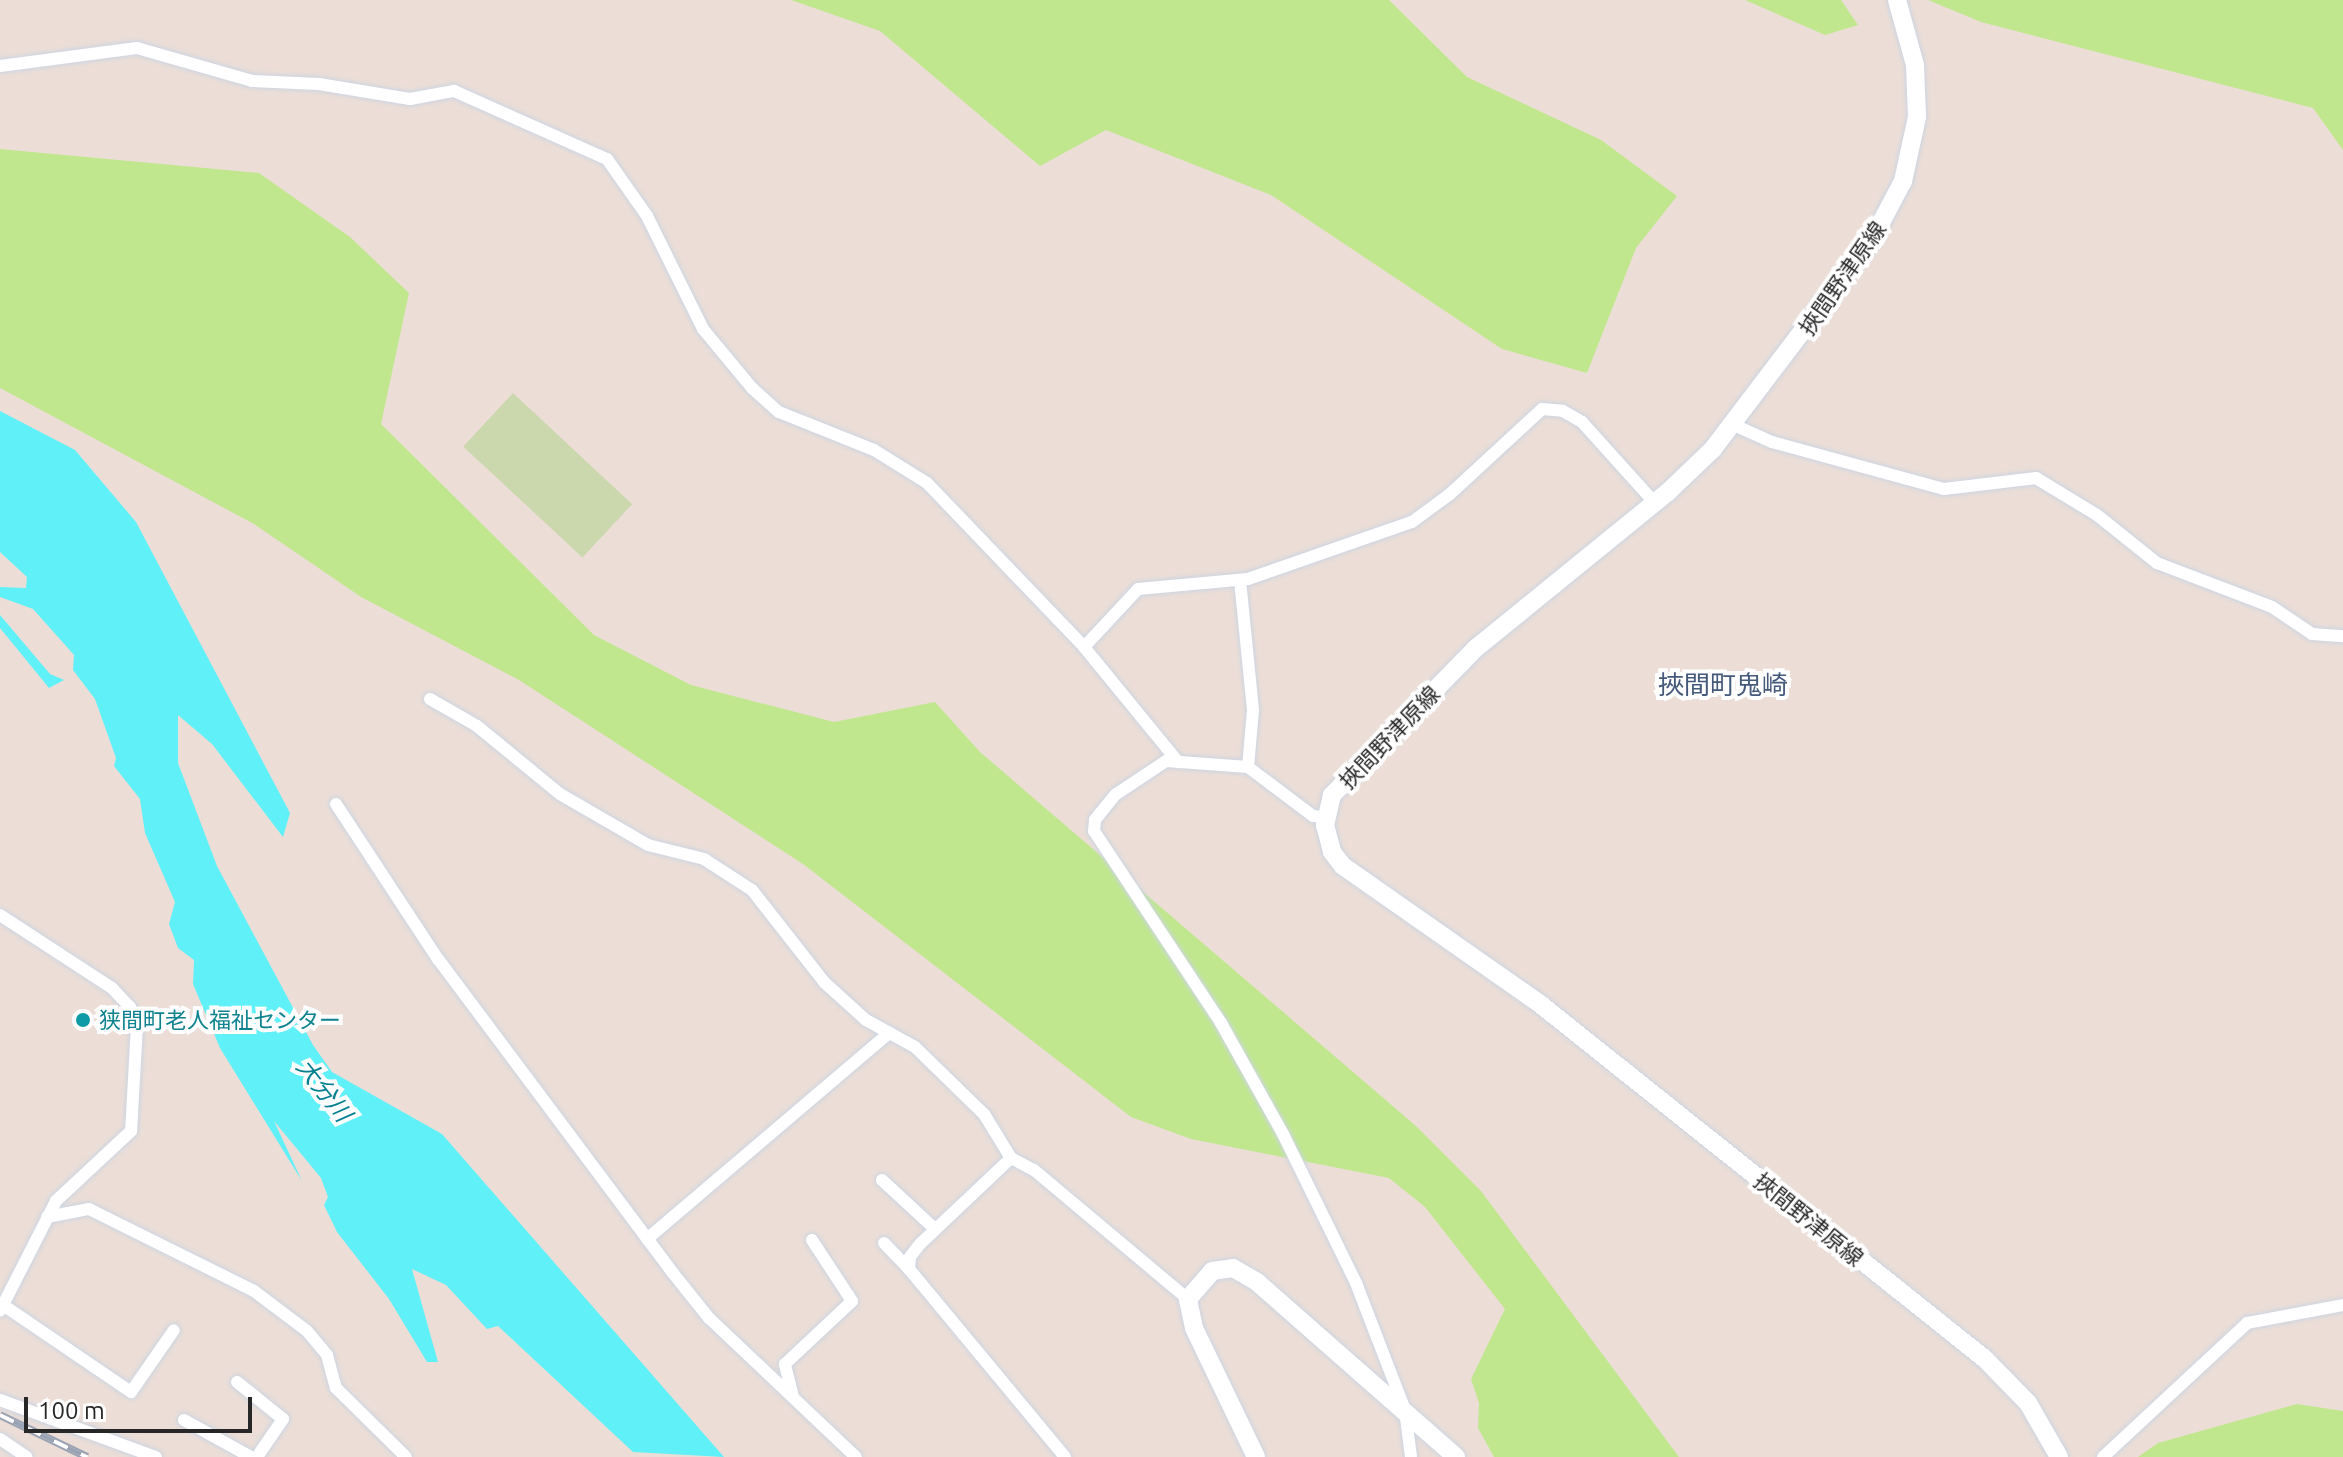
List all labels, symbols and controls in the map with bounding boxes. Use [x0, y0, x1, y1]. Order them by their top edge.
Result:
street label: 挾間野津原線 [1793, 216, 1891, 340]
district label: 挾間町鬼崎 [1658, 669, 1788, 701]
street label: 挾間野津原線 [1334, 680, 1444, 794]
place label: 狭間町老人福祉センター [99, 1007, 341, 1033]
marker: 狭間町老人福祉センター [74, 1011, 92, 1029]
water label: 大分川 [290, 1053, 358, 1127]
street label: 挾間野津原線 [1749, 1167, 1869, 1271]
scale bar [28, 1381, 256, 1431]
text: 100 m [38, 1397, 105, 1424]

